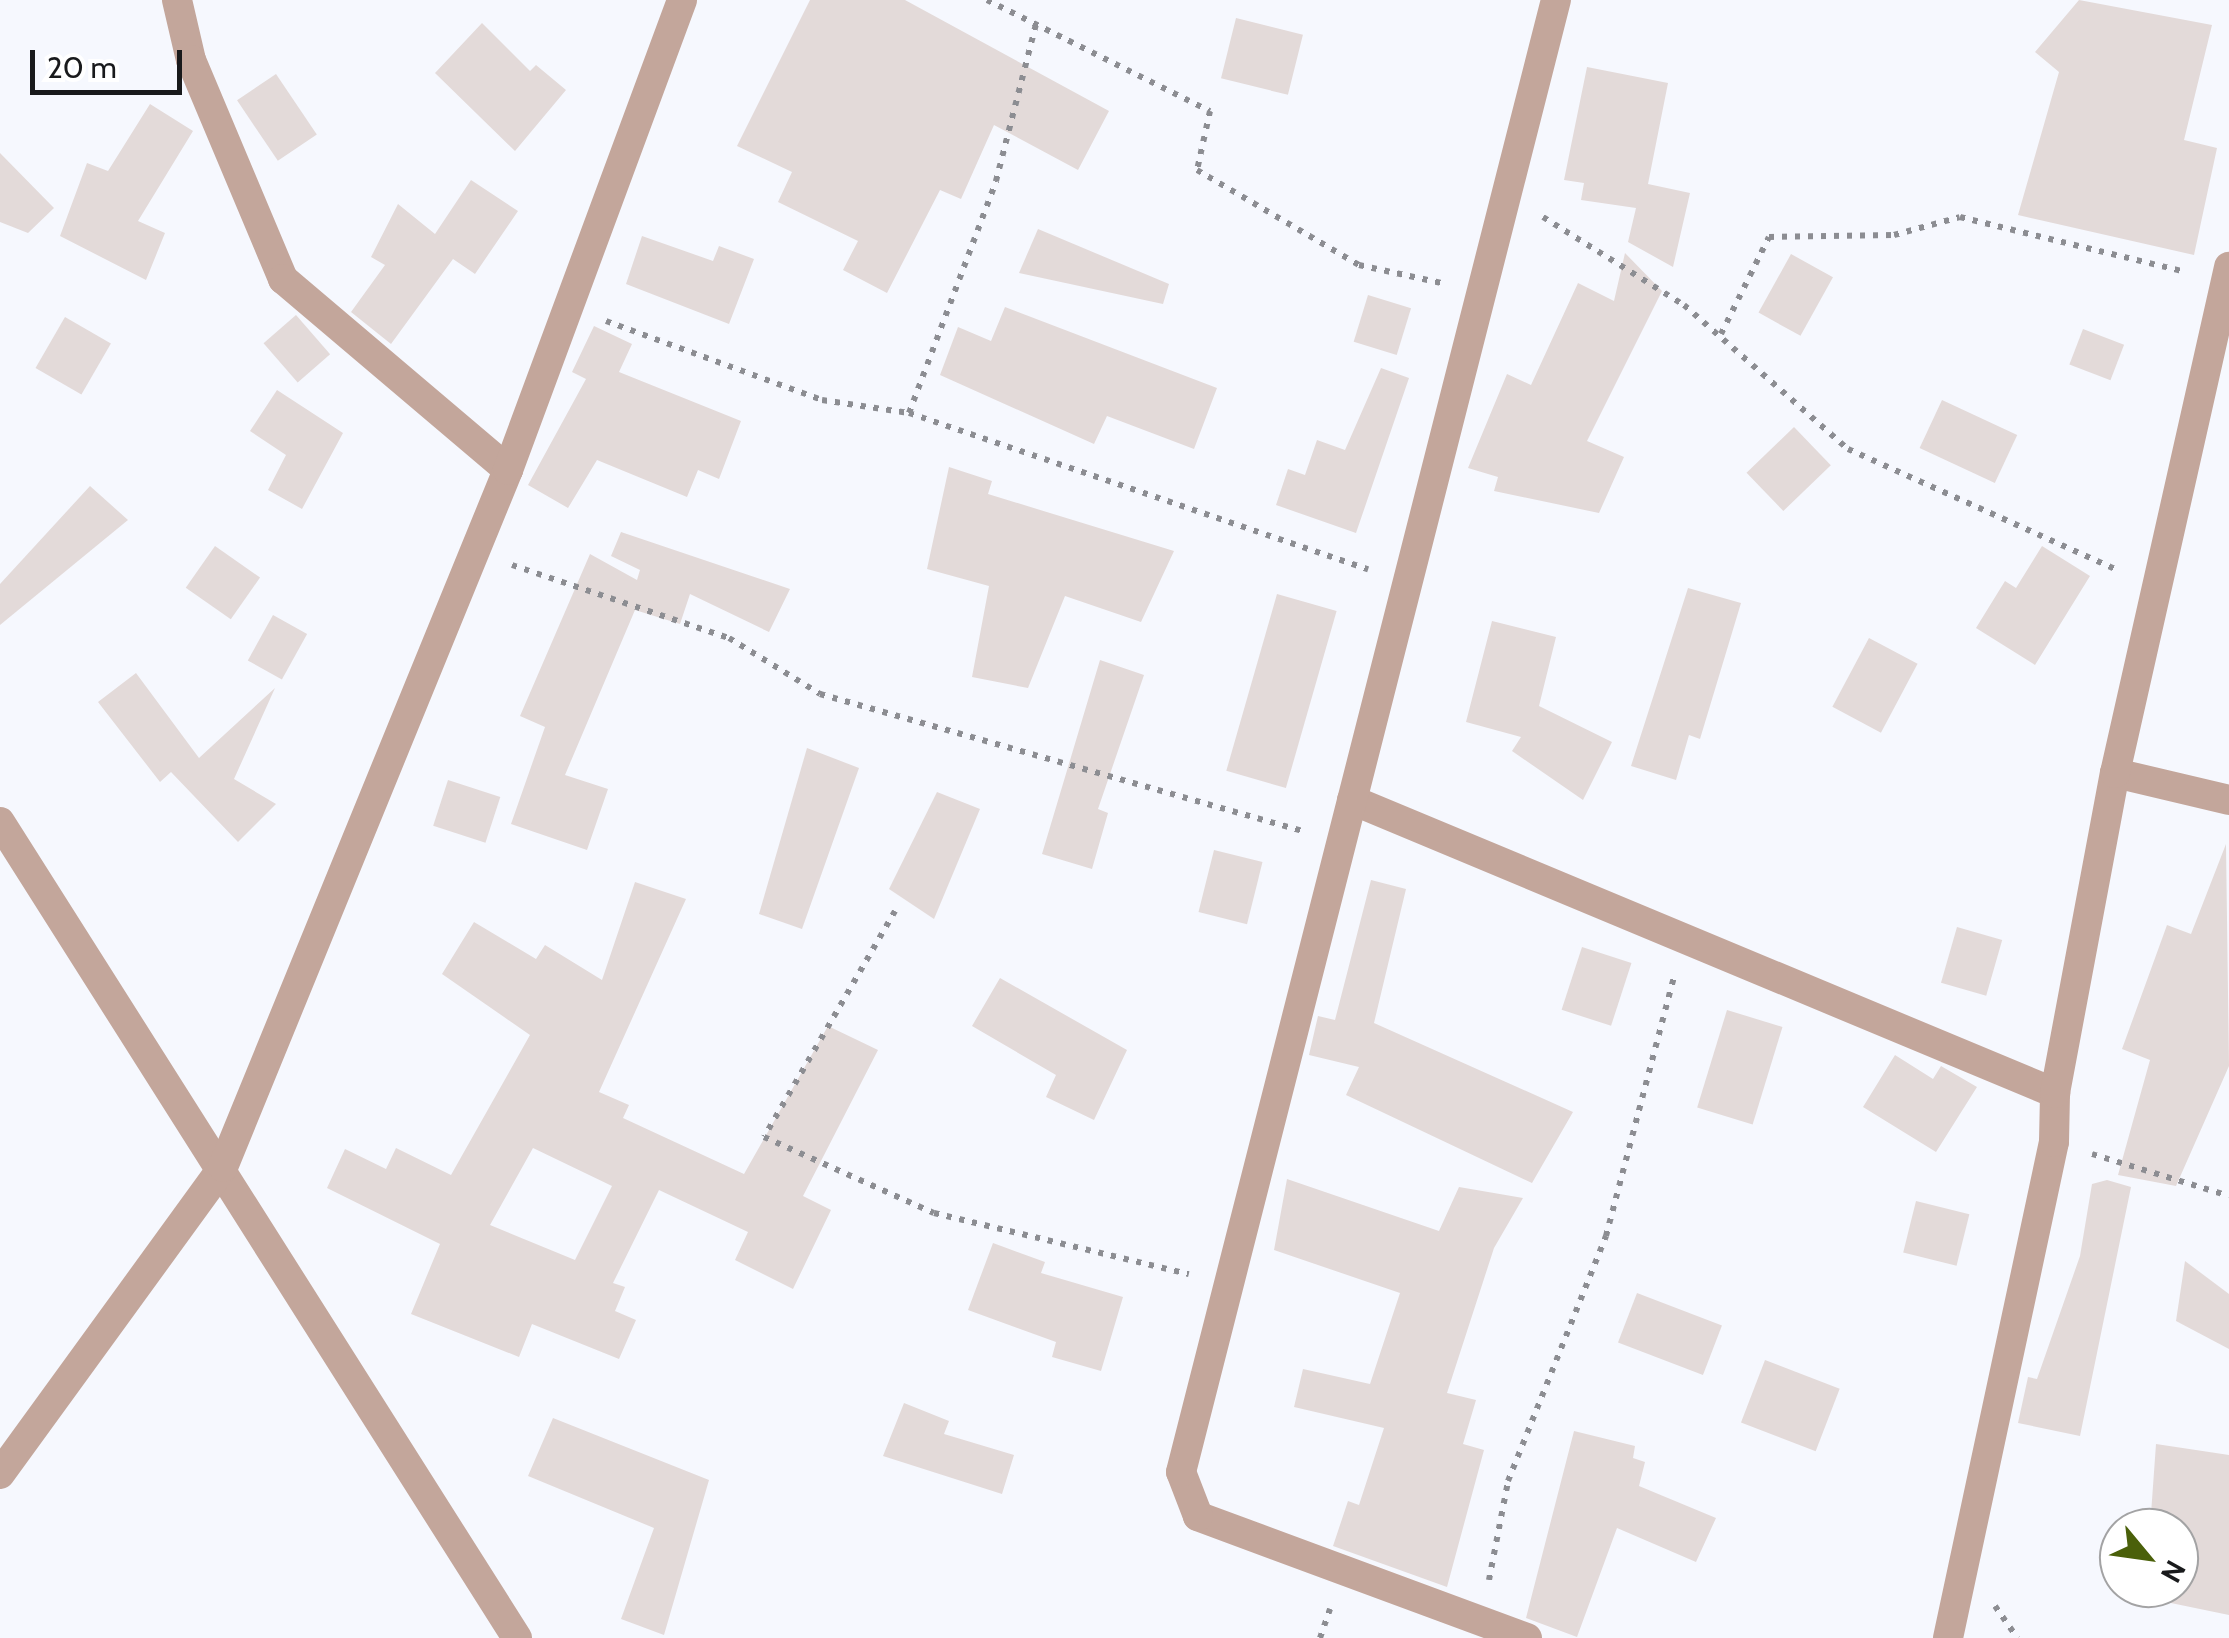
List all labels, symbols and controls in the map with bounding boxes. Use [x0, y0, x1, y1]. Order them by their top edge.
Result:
scale bar [35, 30, 188, 92]
text: 20 m [47, 49, 117, 86]
north arrow [2099, 1508, 2199, 1608]
text: N [2154, 1555, 2193, 1588]

